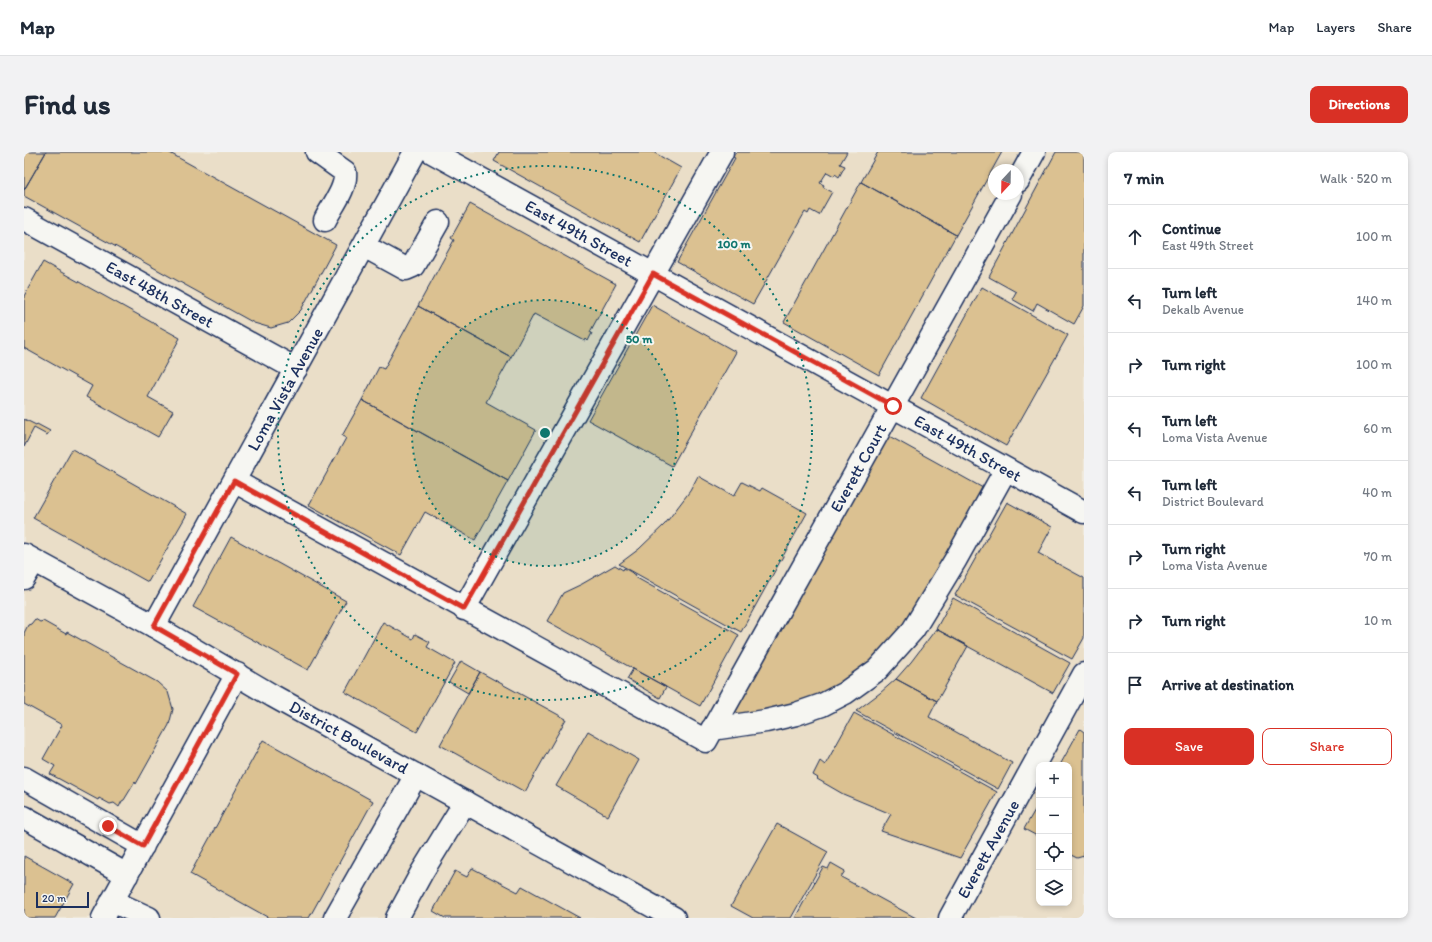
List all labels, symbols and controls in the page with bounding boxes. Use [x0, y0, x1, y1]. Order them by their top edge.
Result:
text: Map [20, 16, 55, 39]
text: Map [1269, 19, 1294, 36]
text: Layers [1316, 19, 1355, 36]
text: Share [1377, 19, 1412, 36]
button: Directions [1310, 86, 1408, 123]
text: Find us [24, 87, 111, 121]
north arrow [988, 164, 1024, 200]
text: 7 min [1124, 168, 1164, 188]
text: Walk · 520 m [1320, 171, 1392, 186]
street label: East 49th Street [522, 195, 636, 271]
text: Continue [1162, 220, 1221, 238]
icon: ahead [1124, 226, 1146, 248]
text: 100 m [1356, 229, 1392, 244]
text: 100 m [717, 237, 751, 251]
text: East 49th Street [1162, 238, 1254, 253]
street label: East 48th Street [103, 256, 217, 332]
text: Turn left [1162, 284, 1217, 302]
icon: left [1124, 290, 1146, 312]
text: 140 m [1356, 293, 1392, 308]
text: Dekalb Avenue [1162, 302, 1244, 317]
street label: Loma Vista Avenue [243, 324, 327, 454]
text: 50 m [626, 332, 653, 346]
icon: right [1124, 354, 1146, 376]
text: Turn right [1162, 356, 1226, 374]
text: 100 m [1356, 357, 1392, 372]
route start [884, 397, 902, 415]
street label: East 49th Street [911, 410, 1025, 486]
text: Turn left [1162, 412, 1217, 430]
icon: left [1124, 418, 1146, 440]
street label: Everett Court [826, 420, 891, 516]
text: 60 m [1363, 421, 1392, 436]
centre of rings [538, 426, 552, 440]
text: Loma Vista Avenue [1162, 430, 1268, 445]
text: Turn left [1162, 476, 1217, 494]
icon: left [1124, 482, 1146, 504]
text: 40 m [1362, 485, 1392, 500]
text: District Boulevard [1162, 494, 1264, 509]
text: Turn right [1162, 540, 1226, 558]
icon: right [1124, 546, 1146, 568]
text: 70 m [1364, 549, 1392, 564]
text: Loma Vista Avenue [1162, 558, 1268, 573]
icon: right [1124, 610, 1146, 632]
text: Turn right [1162, 612, 1226, 630]
text: 10 m [1364, 613, 1392, 628]
icon: arrive [1124, 674, 1146, 696]
text: Arrive at destination [1162, 676, 1294, 694]
street label: District Boulevard [286, 696, 413, 778]
button: Save [1124, 728, 1254, 765]
button: Share [1262, 728, 1392, 765]
map controls [1036, 762, 1072, 906]
button: + [1036, 762, 1072, 798]
street label: Everett Avenue [953, 796, 1023, 902]
button: − [1036, 798, 1072, 834]
route end [99, 817, 117, 835]
button: locate [1036, 834, 1072, 870]
button: layers [1036, 870, 1072, 906]
scale bar [36, 890, 89, 909]
text: 20 m [42, 892, 66, 905]

